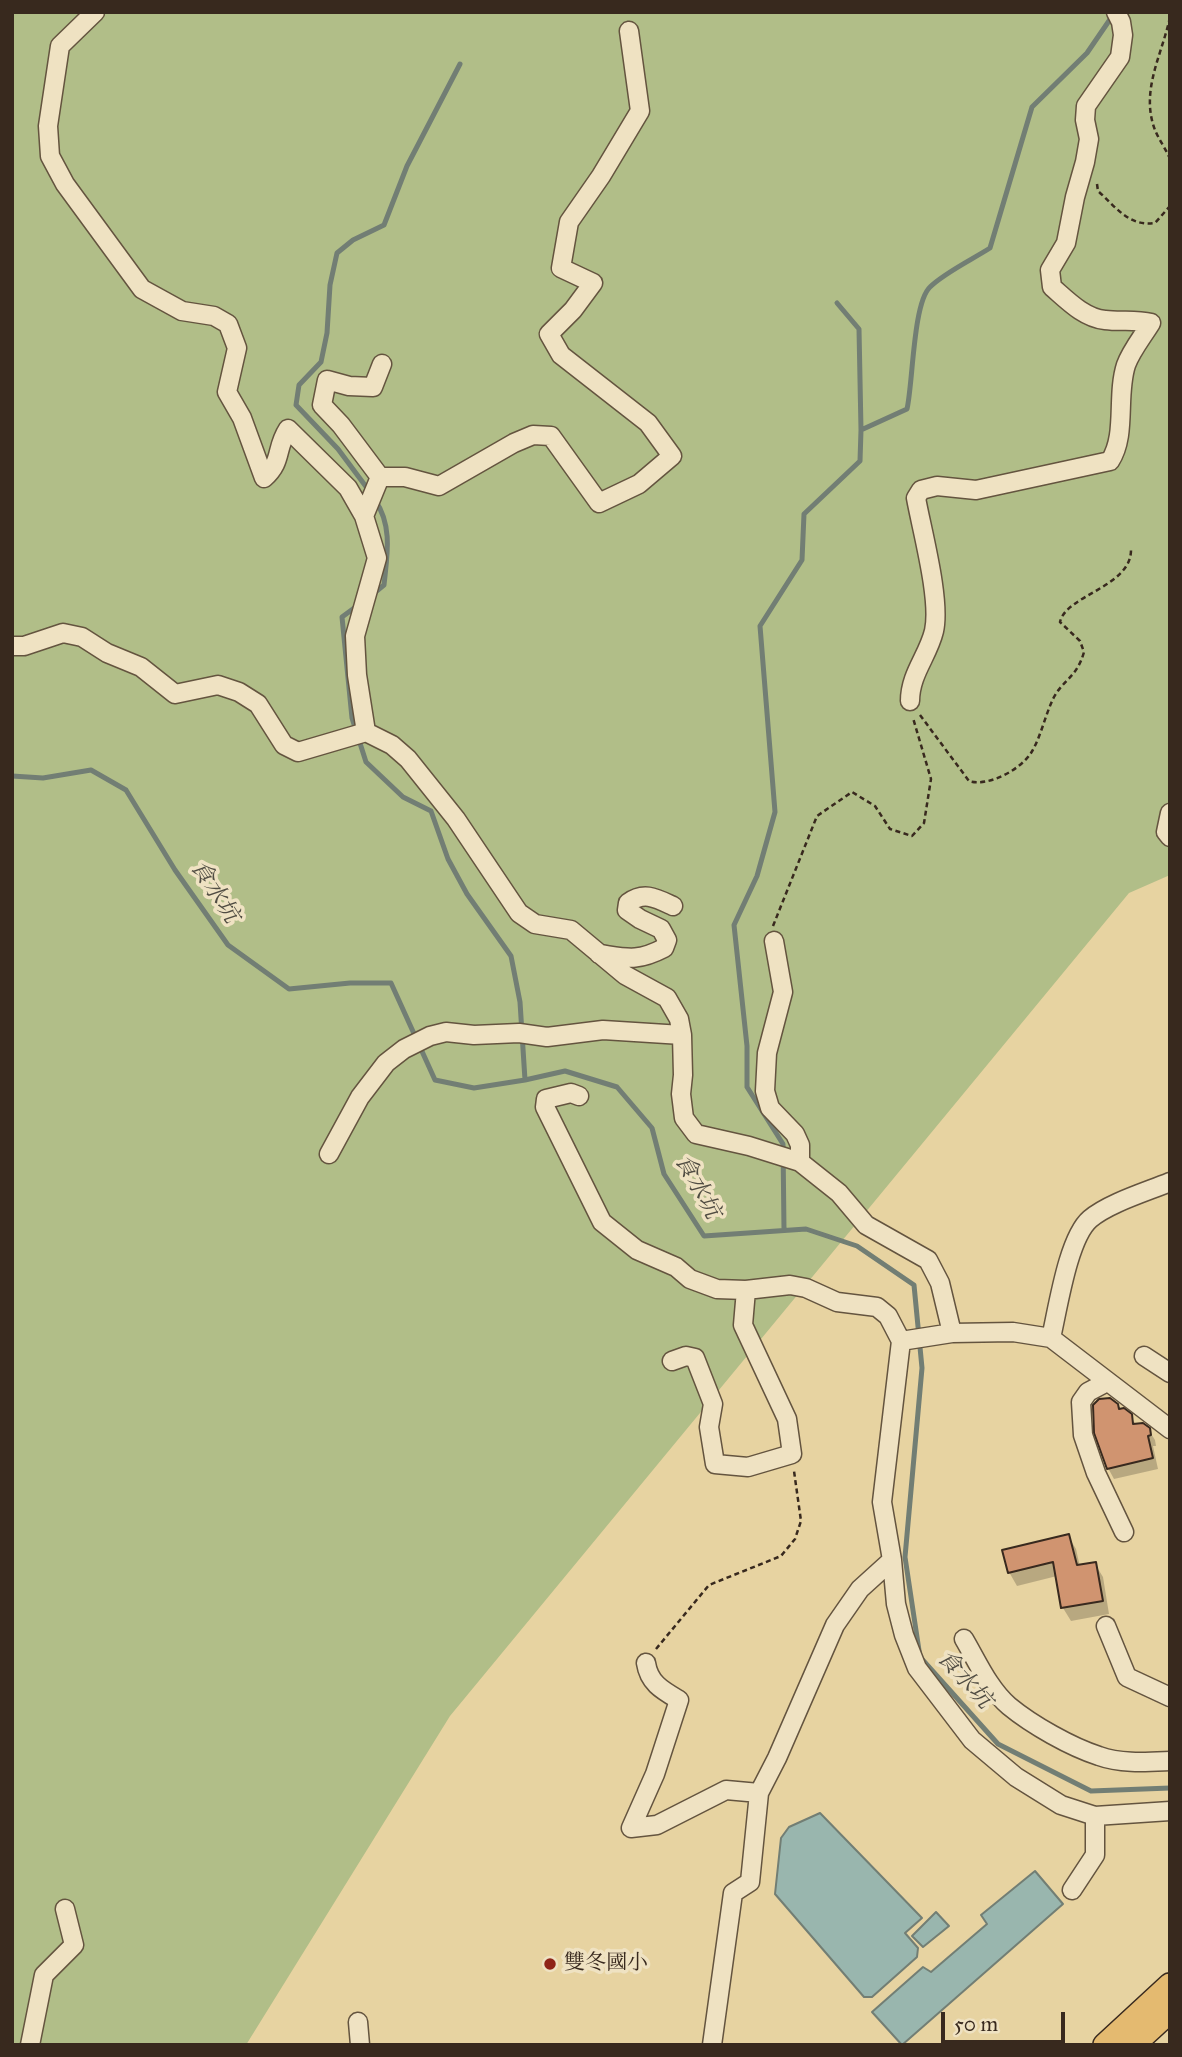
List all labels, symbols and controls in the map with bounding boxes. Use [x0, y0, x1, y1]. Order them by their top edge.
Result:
water label: 食水坑 [184, 856, 244, 928]
water label: 食水坑 [668, 1150, 726, 1224]
water label: 食水坑 [931, 1645, 997, 1715]
place label: 雙冬國小 [564, 1951, 648, 1977]
marker: 雙冬國小 [542, 1956, 558, 1972]
scale bar [944, 1997, 1068, 2041]
text: 50 m [954, 2011, 998, 2037]

